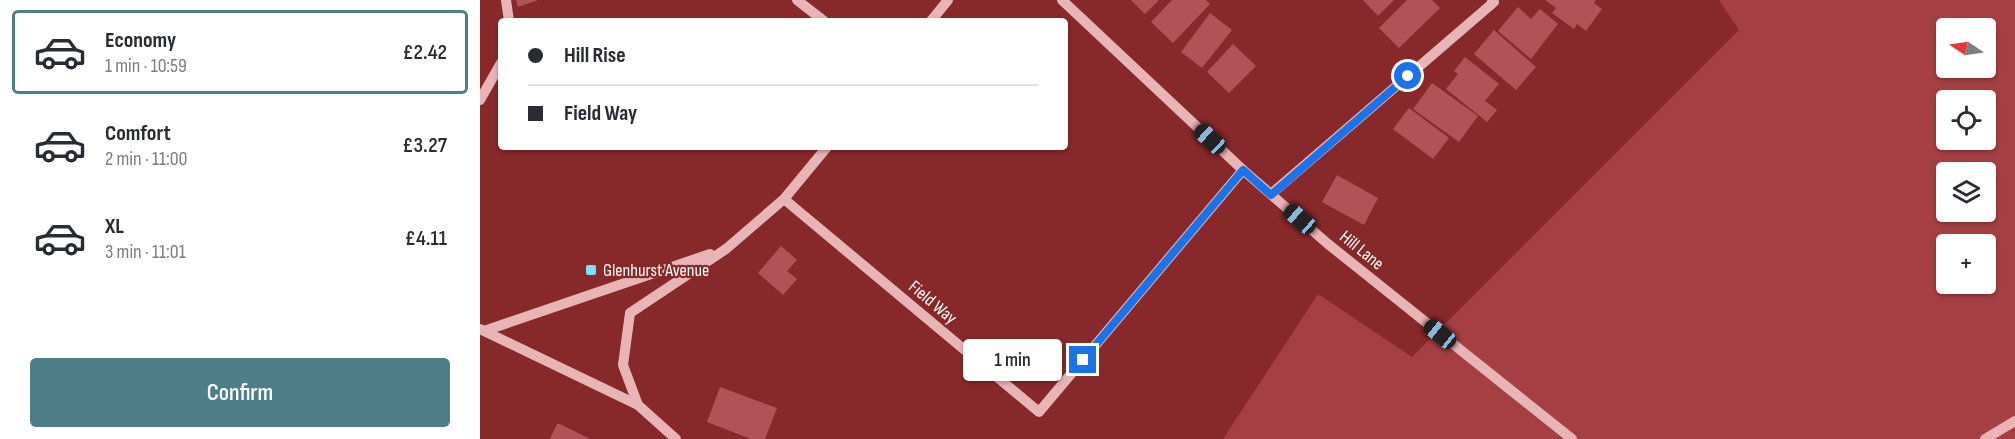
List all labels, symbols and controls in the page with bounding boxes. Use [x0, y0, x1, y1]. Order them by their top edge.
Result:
north arrow [1936, 18, 1996, 78]
map controls [1936, 18, 1996, 294]
icon: car [33, 25, 87, 79]
text: Economy [105, 27, 176, 54]
text: £2.42 [402, 39, 447, 66]
text: Hill Rise [564, 42, 626, 69]
text: 1 min · 10:59 [105, 54, 187, 78]
route start [1394, 62, 1421, 89]
button: locate [1936, 90, 1996, 150]
text: Field Way [564, 100, 637, 127]
icon: car [33, 118, 87, 172]
text: Comfort [105, 120, 171, 147]
car [1191, 120, 1229, 158]
text: £3.27 [402, 132, 447, 159]
text: 2 min · 11:00 [105, 147, 187, 171]
button: layers [1936, 162, 1996, 222]
car [1281, 200, 1319, 238]
icon: car [33, 211, 87, 265]
text: XL [105, 213, 124, 240]
text: £4.11 [405, 225, 447, 252]
street label: Hill Lane [1335, 226, 1388, 274]
button: + [1936, 234, 1996, 294]
text: 3 min · 11:01 [105, 240, 186, 264]
place label: Glenhurst Avenue [603, 260, 709, 281]
marker: Glenhurst Avenue [584, 263, 598, 277]
street label: Field Way [904, 276, 961, 329]
car [1420, 316, 1460, 352]
callout: 1 min [963, 339, 1062, 381]
route end [1069, 346, 1096, 373]
text: 1 min [994, 348, 1031, 372]
button: Confirm [30, 358, 450, 427]

